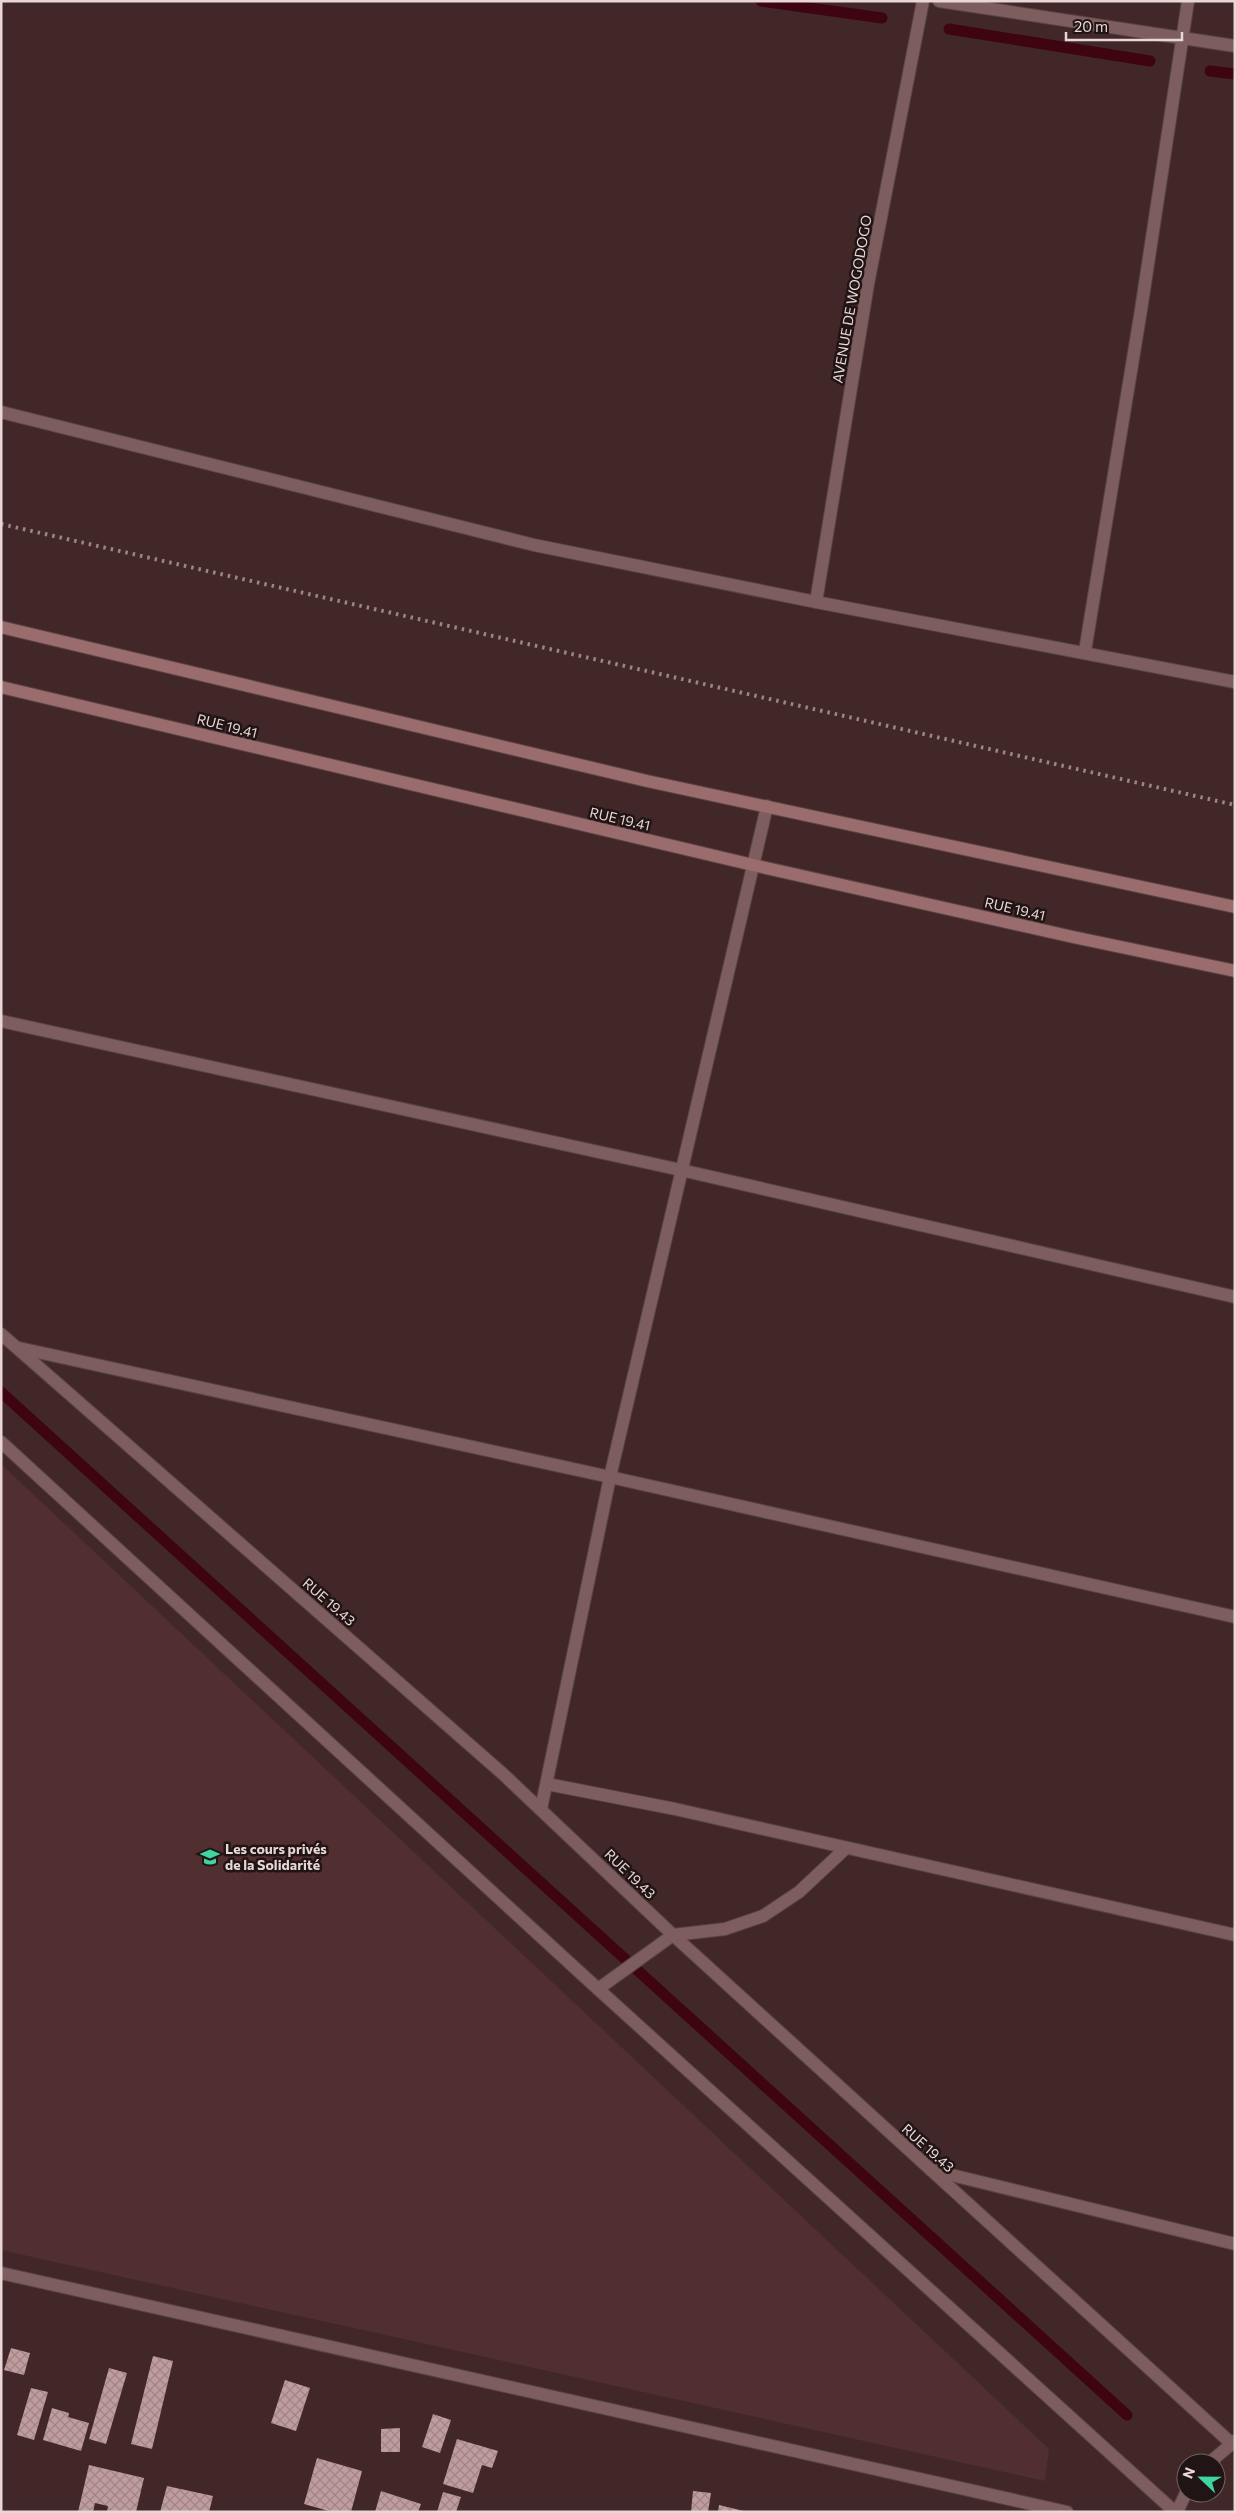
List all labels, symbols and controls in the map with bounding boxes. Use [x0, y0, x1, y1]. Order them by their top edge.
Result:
scale bar [1066, 10, 1182, 42]
text: 20 m [1074, 17, 1108, 35]
street label: AVENUE DE WOGODOGO [828, 214, 875, 384]
street label: RUE 19.41 [195, 710, 259, 741]
street label: RUE 19.41 [588, 803, 652, 834]
street label: RUE 19.41 [983, 893, 1047, 924]
street label: RUE 19.43 [300, 1574, 359, 1629]
place label: Les cours privés de la Solidarité [225, 1840, 327, 1873]
street label: RUE 19.43 [601, 1845, 659, 1902]
school or university icon: Les cours privés de la Solidarité [199, 1846, 221, 1868]
street label: RUE 19.43 [899, 2120, 958, 2175]
north arrow [1176, 2453, 1226, 2503]
text: N [1179, 2465, 1198, 2481]

